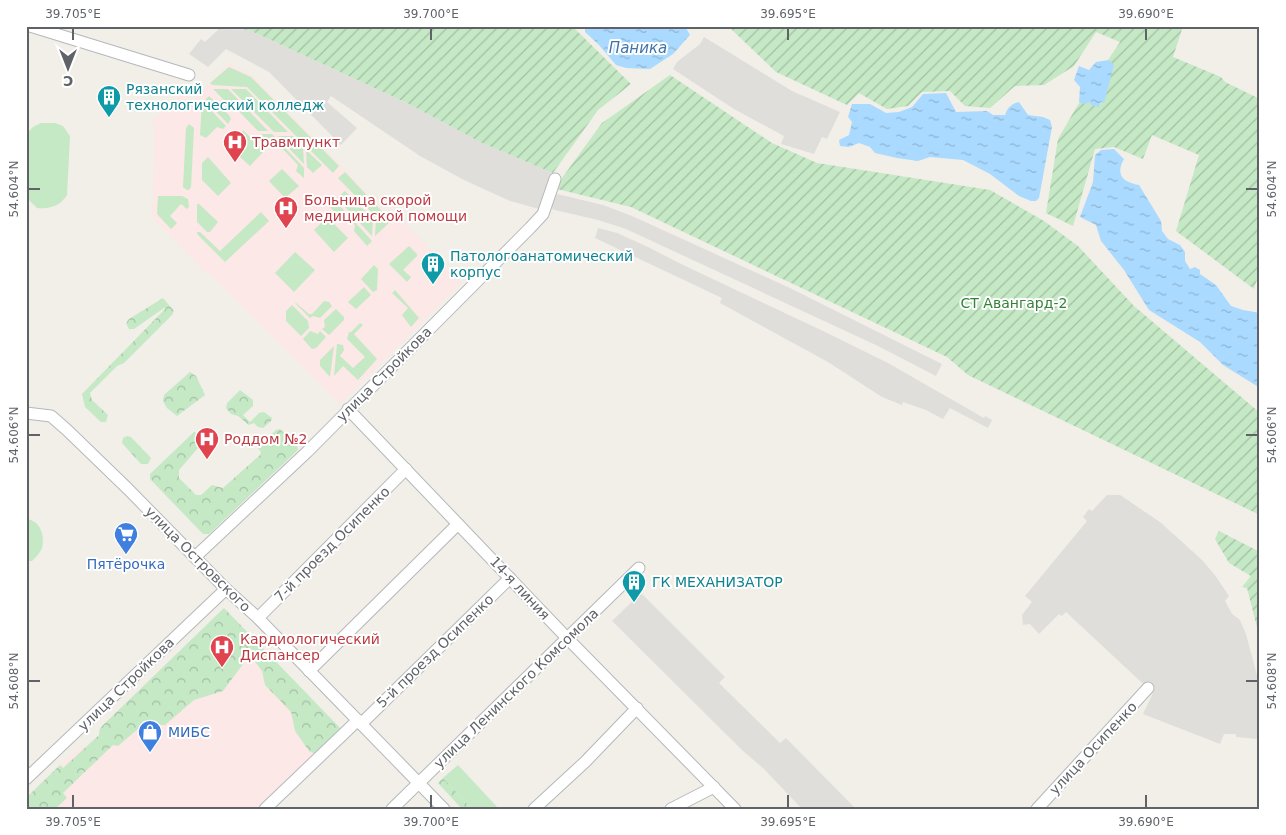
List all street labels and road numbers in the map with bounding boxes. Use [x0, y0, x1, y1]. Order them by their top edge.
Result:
street label: улица Стройкова [333, 323, 435, 425]
street label: 7-й проезд Осипенко [271, 483, 393, 605]
street label: улица Островского [142, 503, 254, 615]
street label: 14-я линия [487, 553, 553, 623]
street label: 5-й проезд Осипенко [373, 591, 497, 711]
street label: улица Ленинского Комсомола [430, 605, 602, 771]
street label: улица Стройкова [75, 634, 177, 734]
street label: улица Осипенко [1046, 698, 1140, 798]

